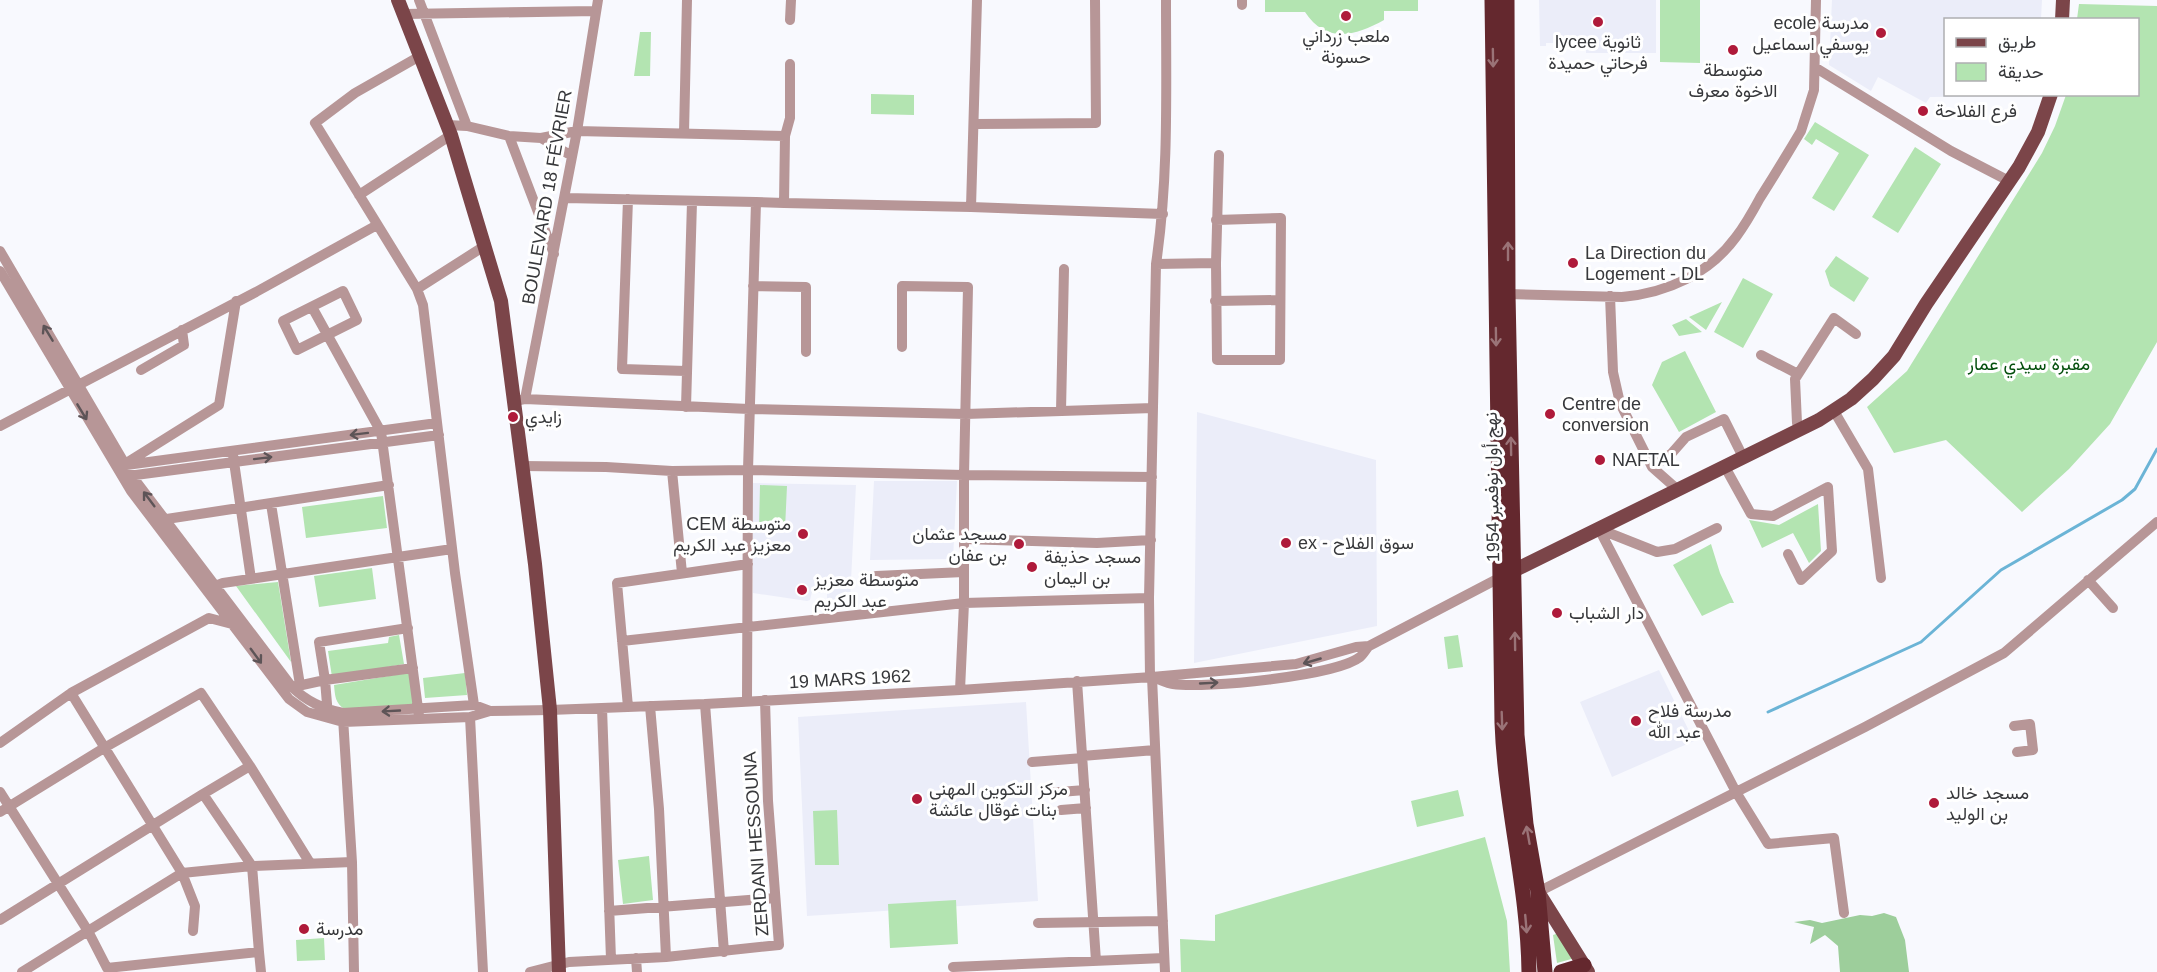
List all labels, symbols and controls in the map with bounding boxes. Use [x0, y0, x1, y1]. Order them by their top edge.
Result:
marker: ملعب زرداني حسونة [1339, 9, 1353, 23]
place label: ecole مدرسة يوسفي اسماعيل [1753, 13, 1869, 59]
marker: lycee ثانوية فرحاتي حميدة [1591, 15, 1605, 29]
legend [1944, 18, 2139, 96]
place label: ملعب زرداني حسونة [1302, 26, 1390, 68]
marker: ecole مدرسة يوسفي اسماعيل [1874, 26, 1888, 40]
place label: lycee ثانوية فرحاتي حميدة [1548, 32, 1648, 78]
text: طريق [1998, 32, 2036, 53]
marker: متوسطة الاخوة معرف [1726, 43, 1740, 57]
one-way arrow [1487, 48, 1499, 68]
place label: متوسطة الاخوة معرف [1688, 60, 1778, 102]
text: حديقة [1998, 62, 2044, 82]
street label: BOULEVARD 18 FÉVRIER [518, 88, 576, 306]
place label: فرع الفلاحة [1935, 101, 2017, 123]
marker: فرع الفلاحة [1916, 104, 1930, 118]
one-way arrow [1502, 241, 1514, 261]
place label: La Direction du Logement - DL [1585, 243, 1706, 284]
marker: La Direction du Logement - DL [1566, 256, 1580, 270]
one-way arrow [41, 325, 53, 342]
one-way arrow [1490, 327, 1502, 347]
park label: مقبرة سيدي عمار [1967, 354, 2090, 379]
place label: Centre de conversion [1562, 394, 1649, 435]
one-way arrow [77, 403, 89, 420]
place label: زايدي [525, 407, 562, 432]
marker: Centre de conversion [1543, 407, 1557, 421]
marker: زايدي [506, 410, 520, 424]
street label: نهج أول نوفمبر 1954 [1481, 412, 1505, 562]
one-way arrow [349, 429, 369, 440]
one-way arrow [1506, 436, 1517, 456]
place label: NAFTAL [1612, 450, 1680, 470]
one-way arrow [252, 452, 272, 463]
marker: NAFTAL [1593, 453, 1607, 467]
one-way arrow [143, 492, 155, 508]
place label: CEM متوسطة معزيز عبد الكريم [673, 514, 791, 557]
place label: مسجد عثمان بن عفان [912, 524, 1007, 566]
marker: CEM متوسطة معزيز عبد الكريم [796, 527, 810, 541]
place label: ex - سوق الفلاح [1298, 533, 1414, 555]
marker: ex - سوق الفلاح [1279, 536, 1293, 550]
marker: مسجد عثمان بن عفان [1012, 537, 1026, 551]
place label: مسجد حذيفة بن اليمان [1044, 547, 1141, 589]
marker: مسجد حذيفة بن اليمان [1025, 560, 1039, 574]
place label: متوسطة معزيز عبد الكريم [813, 570, 919, 613]
marker: متوسطة معزيز عبد الكريم [795, 583, 809, 597]
place label: دار الشباب [1569, 603, 1644, 624]
marker: دار الشباب [1550, 606, 1564, 620]
one-way arrow [1509, 631, 1521, 651]
one-way arrow [250, 648, 262, 664]
one-way arrow [1303, 655, 1322, 667]
street label: 19 MARS 1962 [789, 666, 911, 692]
one-way arrow [1199, 678, 1219, 689]
place label: مدرسة فلاح عبد الله [1648, 701, 1732, 742]
one-way arrow [381, 705, 401, 716]
one-way arrow [1496, 711, 1507, 731]
marker: مدرسة فلاح عبد الله [1629, 714, 1643, 728]
street label: ZERDANI HESSOUNA [740, 751, 772, 937]
place label: مركز التكوين المهني بنات غوقال عائشة [929, 779, 1068, 821]
place label: مسجد خالد بن الوليد [1946, 783, 2029, 825]
marker: مركز التكوين المهني بنات غوقال عائشة [910, 792, 924, 806]
marker: مسجد خالد بن الوليد [1927, 796, 1941, 810]
one-way arrow [1522, 826, 1533, 845]
one-way arrow [1521, 914, 1532, 933]
place label: مدرسة [316, 919, 363, 940]
marker: مدرسة [297, 922, 311, 936]

